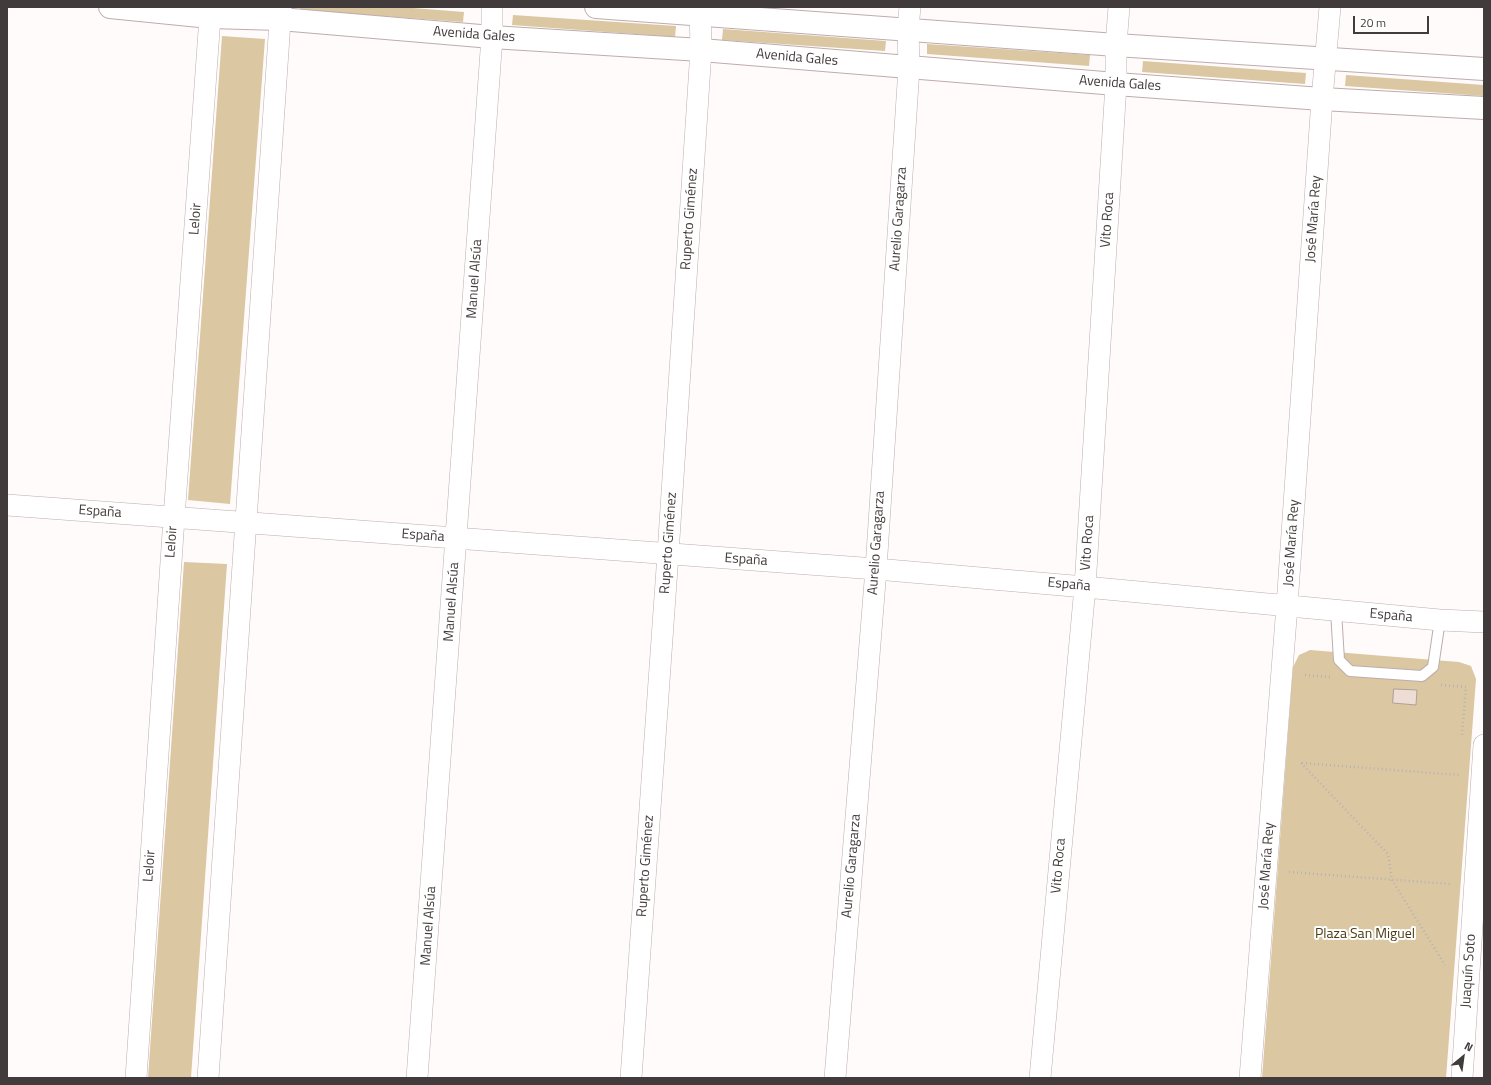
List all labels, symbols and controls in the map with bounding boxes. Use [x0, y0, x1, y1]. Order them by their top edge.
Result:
scale bar [1355, 8, 1431, 34]
text: 20 m [1360, 13, 1386, 32]
street label: Avenida Gales [432, 24, 516, 46]
street label: Avenida Gales [755, 46, 839, 70]
street label: Avenida Gales [1078, 73, 1162, 95]
street label: Aurelio Garagarza [887, 166, 911, 272]
street label: Ruperto Giménez [678, 167, 702, 271]
street label: José María Rey [1303, 175, 1325, 263]
street label: Vito Roca [1098, 192, 1118, 248]
street label: Leloir [186, 202, 206, 236]
street label: Manuel Alsúa [464, 239, 486, 319]
street label: Aurelio Garagarza [865, 490, 889, 596]
street label: Ruperto Giménez [657, 491, 681, 595]
street label: José María Rey [1281, 499, 1303, 587]
street label: España [78, 502, 122, 522]
street label: Vito Roca [1078, 515, 1098, 571]
street label: Leloir [162, 525, 182, 559]
street label: España [401, 526, 445, 546]
street label: España [724, 550, 768, 570]
street label: Manuel Alsúa [441, 562, 463, 642]
street label: España [1047, 575, 1091, 595]
street label: España [1369, 606, 1413, 626]
street label: Aurelio Garagarza [839, 813, 865, 919]
street label: Ruperto Giménez [634, 814, 658, 918]
street label: José María Rey [1256, 822, 1278, 910]
street label: Vito Roca [1048, 838, 1070, 894]
street label: Leloir [140, 849, 160, 883]
street label: Manuel Alsúa [418, 886, 440, 966]
park label: Plaza San Miguel [1315, 927, 1415, 943]
street label: Juaquín Soto [1458, 933, 1480, 1009]
north arrow [1443, 1037, 1483, 1077]
text: N [1462, 1038, 1476, 1055]

